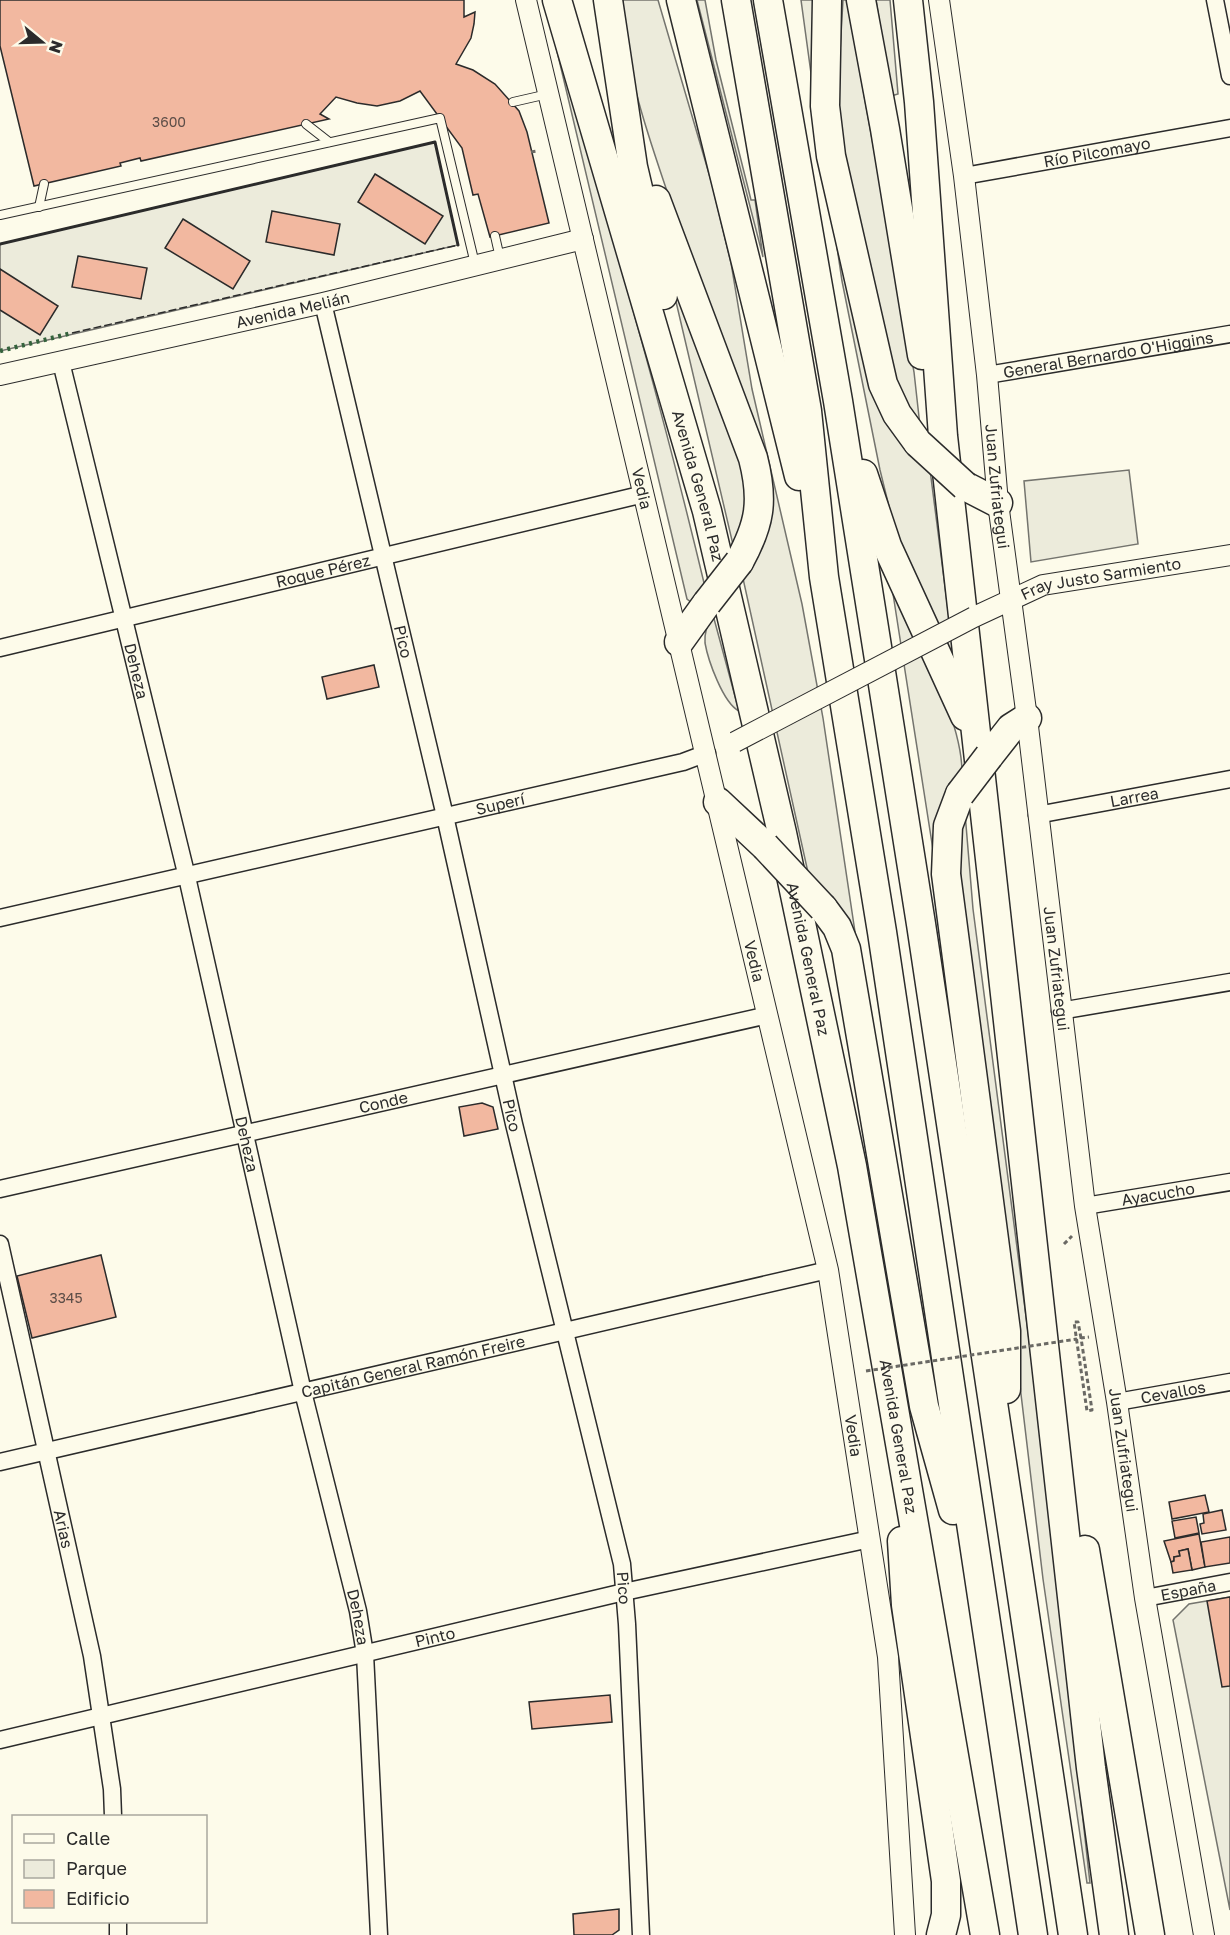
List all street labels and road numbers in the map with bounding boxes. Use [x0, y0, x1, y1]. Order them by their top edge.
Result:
street label: Río Pilcomayo [1042, 133, 1152, 171]
street label: Avenida Melián [234, 287, 352, 332]
street label: General Bernardo O'Higgins [1002, 327, 1215, 382]
street label: Avenida General Paz [668, 408, 728, 563]
street label: Juan Zufriategui [981, 423, 1014, 550]
street label: Vedia [628, 466, 657, 511]
street label: Roque Pérez [274, 550, 372, 592]
street label: Fray Justo Sarmiento [1017, 553, 1182, 604]
street label: Pico [390, 623, 417, 660]
street label: Deheza [120, 641, 153, 701]
street label: Larrea [1108, 783, 1160, 811]
street label: Superí [474, 788, 528, 819]
street label: Avenida General Paz [783, 881, 834, 1038]
street label: Juan Zufriategui [1039, 905, 1074, 1032]
street label: Vedia [740, 938, 769, 984]
street label: Conde [357, 1087, 410, 1117]
street label: Pico [499, 1097, 526, 1134]
street label: Deheza [231, 1114, 263, 1174]
street label: Ayacucho [1120, 1178, 1196, 1210]
street label: Capitán General Ramón Freire [299, 1331, 527, 1402]
street label: Avenida General Paz [876, 1358, 922, 1515]
street label: Cevallos [1139, 1377, 1207, 1408]
street label: Juan Zufriategui [1105, 1386, 1143, 1513]
street label: Vedia [841, 1413, 867, 1458]
street label: Arias [50, 1508, 78, 1550]
street label: Pico [613, 1571, 635, 1605]
street label: España [1159, 1575, 1218, 1605]
street label: Deheza [343, 1587, 373, 1647]
street label: Pinto [413, 1622, 457, 1651]

